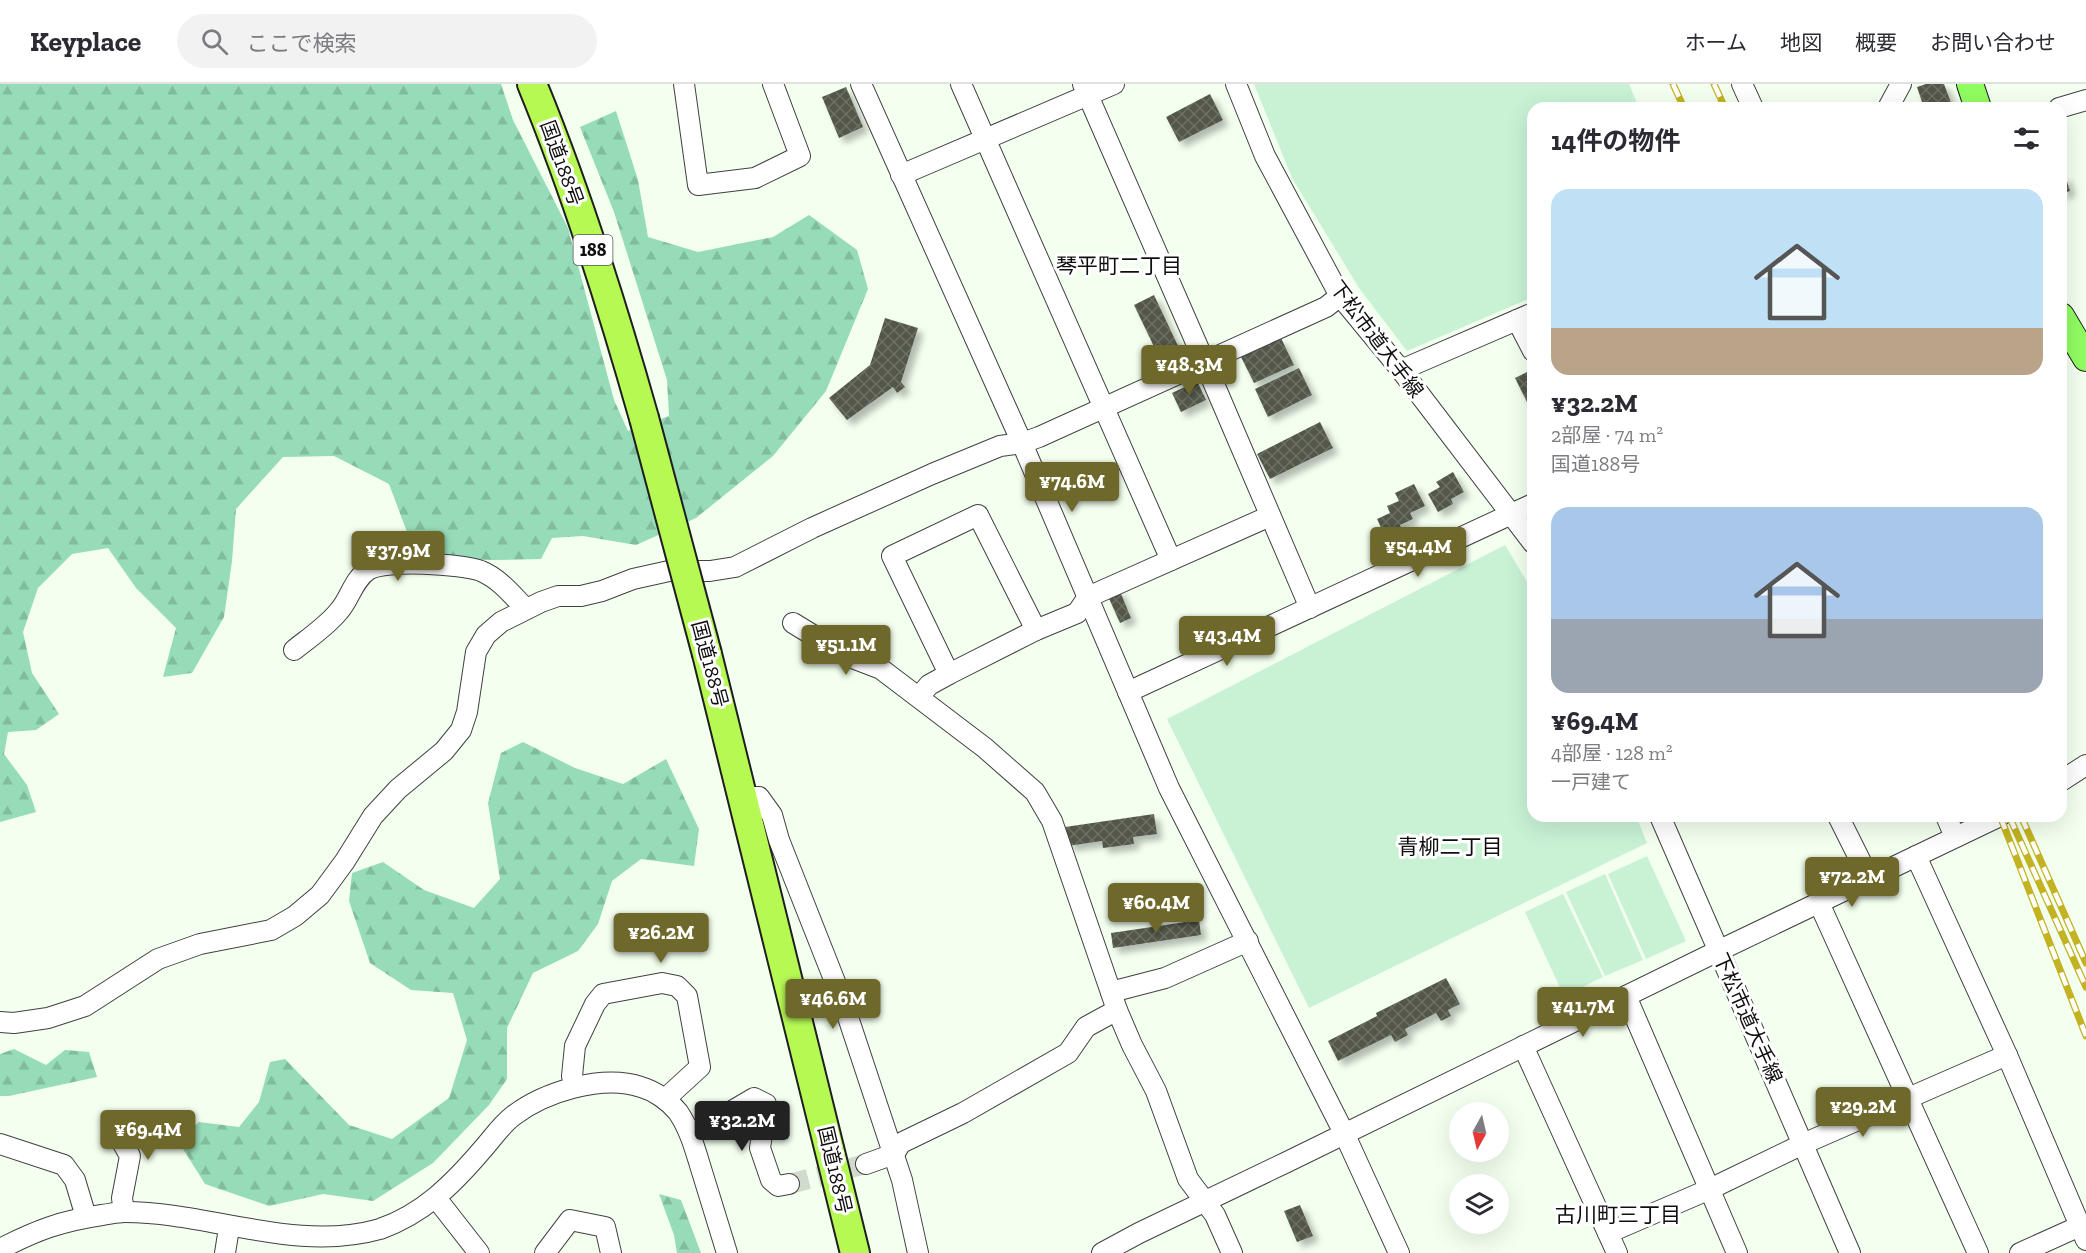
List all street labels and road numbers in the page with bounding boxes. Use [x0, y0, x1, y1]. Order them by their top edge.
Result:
street label: 国道188号 [535, 117, 589, 209]
road number: 188 [574, 235, 612, 265]
street label: 下松市道大手線 [1325, 276, 1429, 402]
street label: 国道188号 [687, 618, 733, 710]
street label: 下松市道大手線 [1709, 949, 1787, 1087]
street label: 国道188号 [813, 1124, 857, 1216]

